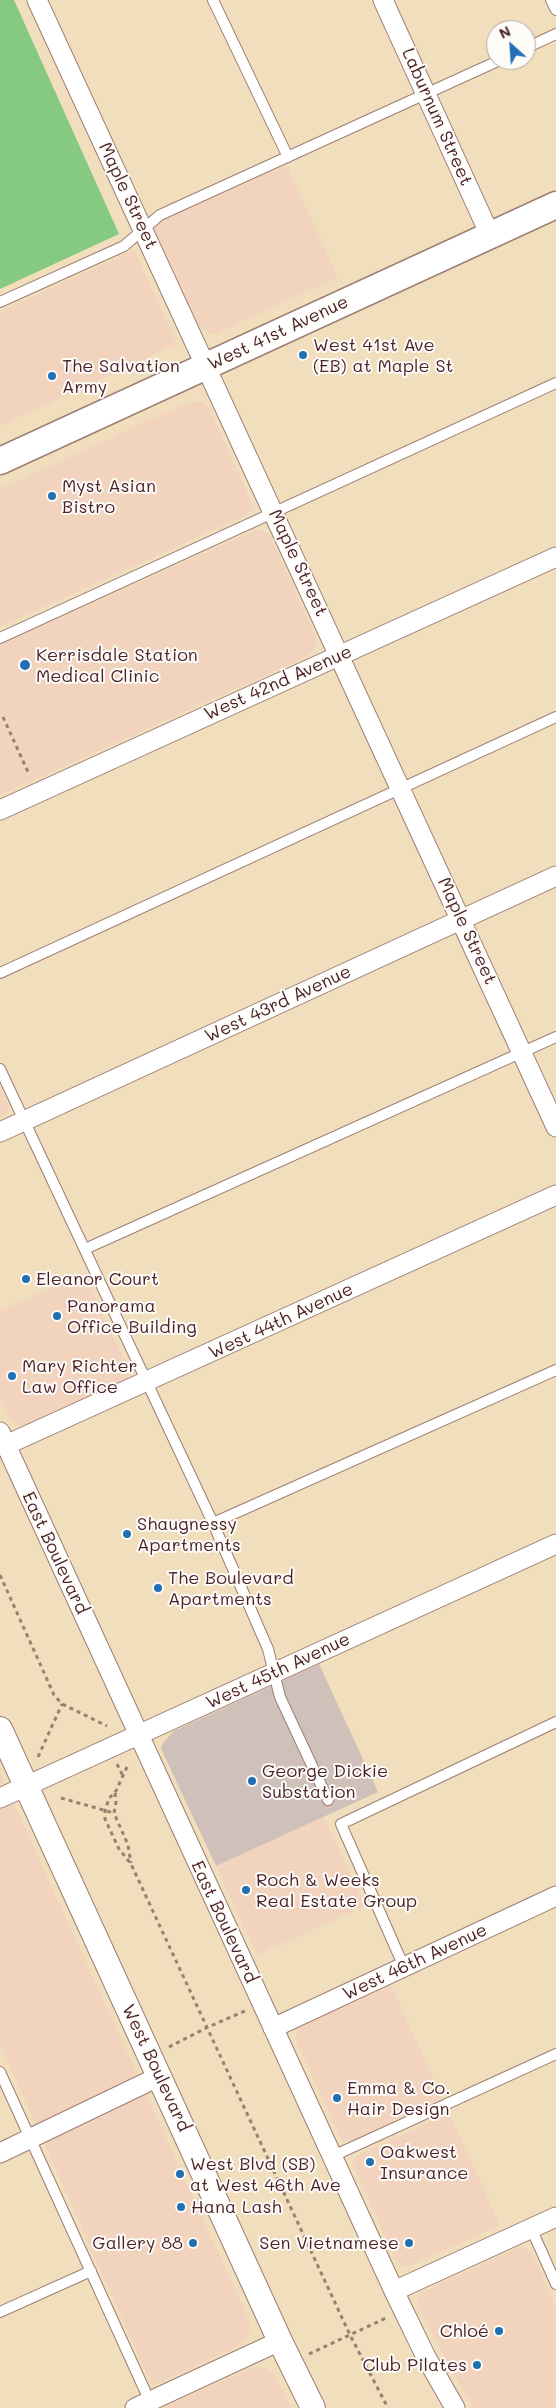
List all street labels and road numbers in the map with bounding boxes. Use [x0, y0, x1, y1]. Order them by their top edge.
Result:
street label: Laburnum Street [397, 45, 477, 189]
street label: Maple Street [94, 139, 162, 253]
street label: West 41st Avenue [204, 291, 352, 375]
street label: Maple Street [264, 506, 332, 620]
street label: West 42nd Avenue [201, 641, 355, 725]
street label: Maple Street [433, 874, 501, 988]
street label: West 43rd Avenue [201, 961, 355, 1047]
street label: West 44th Avenue [205, 1278, 357, 1364]
street label: East Boulevard [17, 1488, 93, 1618]
street label: West 45th Avenue [202, 1628, 354, 1714]
street label: East Boulevard [186, 1857, 262, 1987]
street label: West 46th Avenue [339, 1919, 491, 2005]
street label: West Boulevard [117, 2001, 195, 2135]

